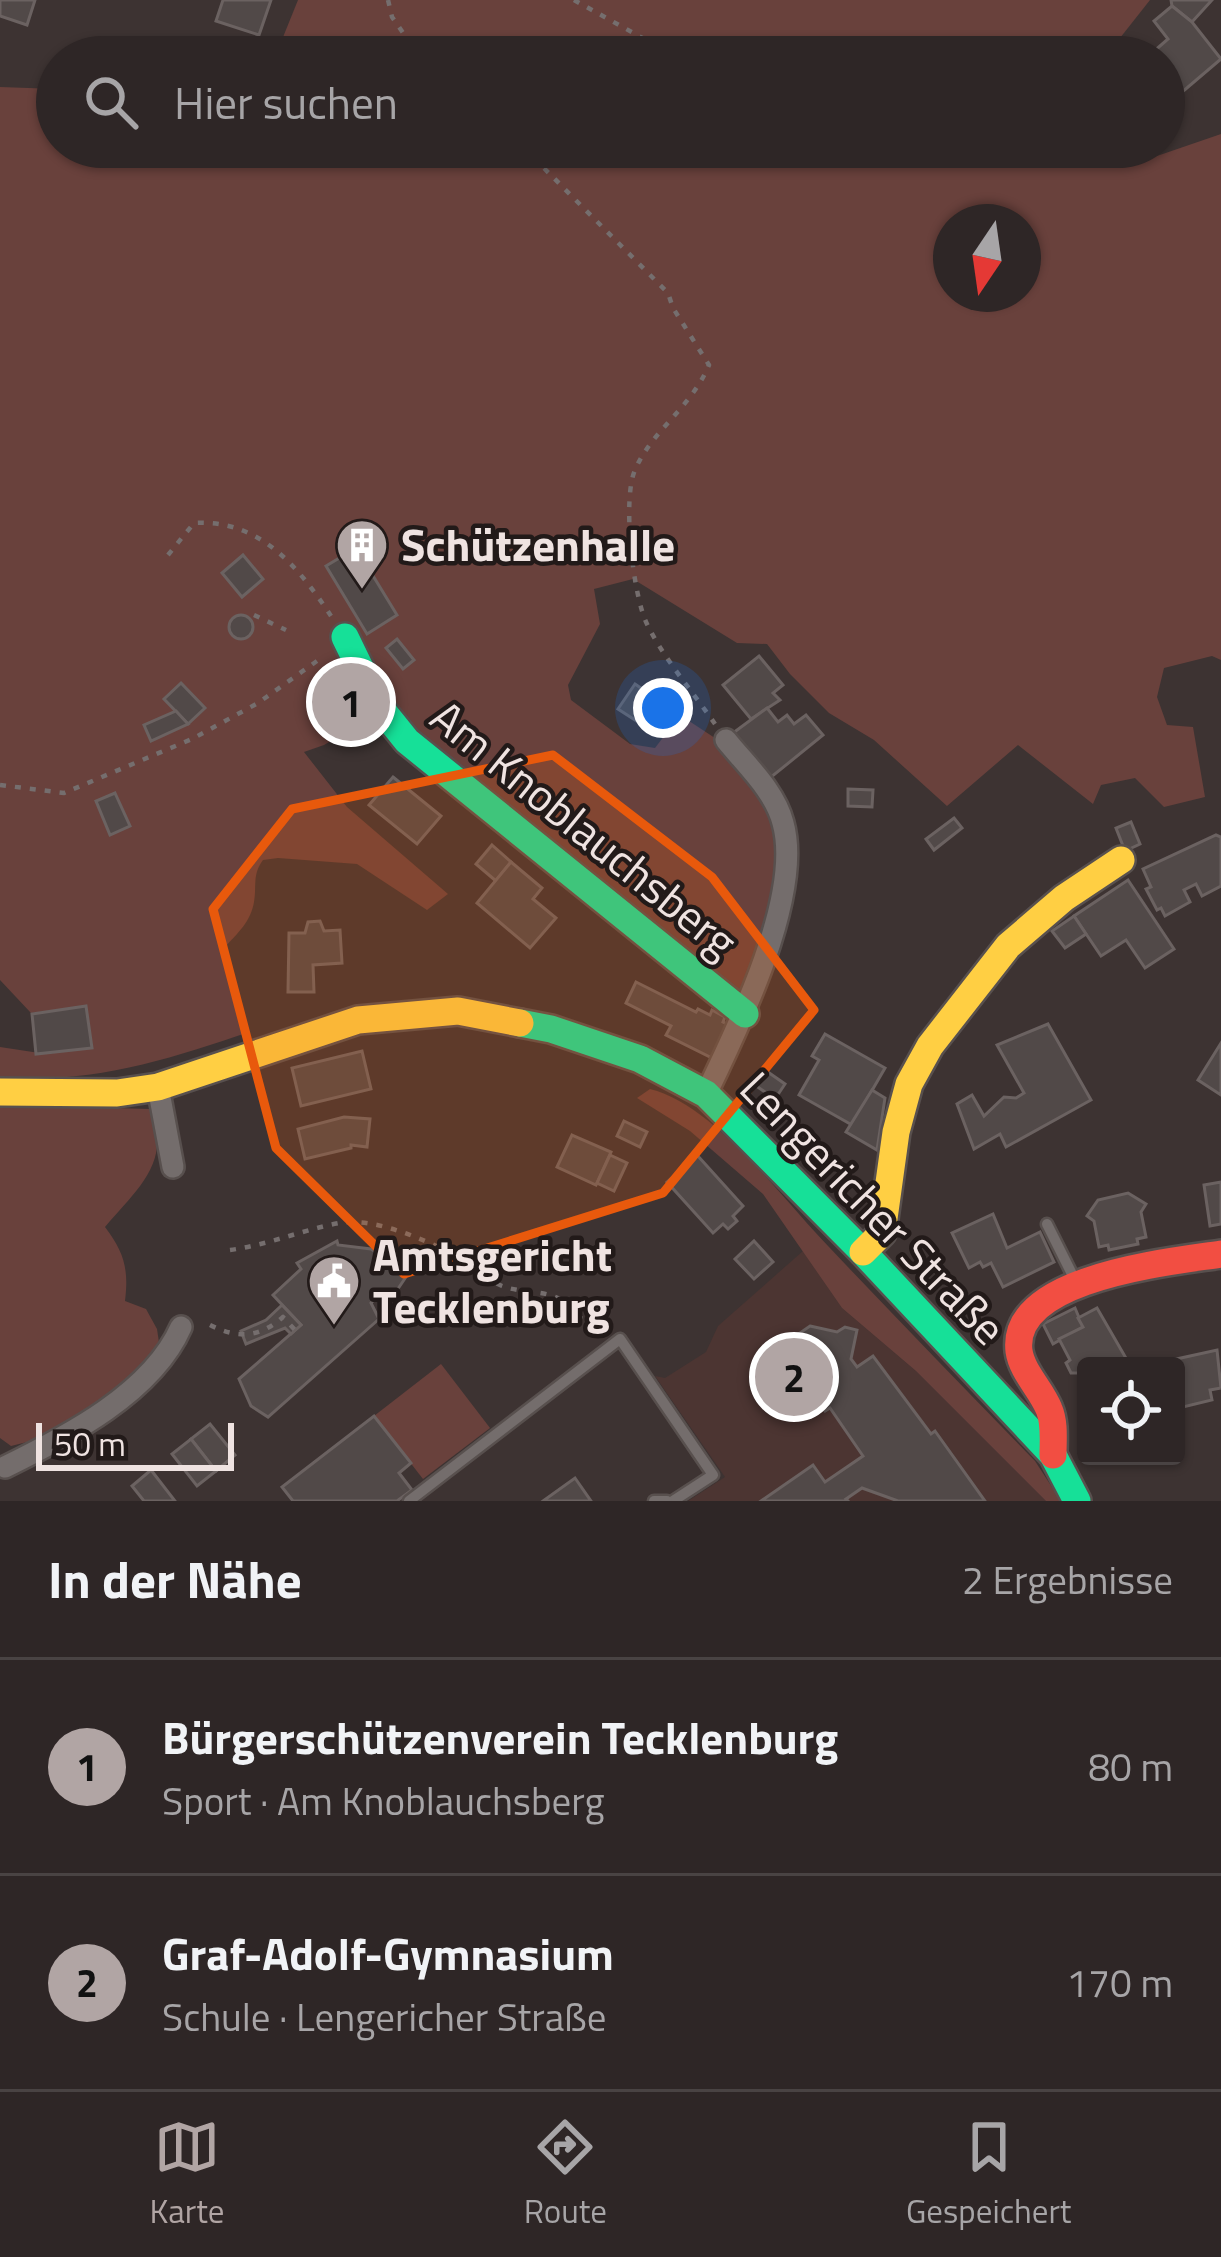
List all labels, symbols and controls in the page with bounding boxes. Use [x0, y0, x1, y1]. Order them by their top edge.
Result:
search box [36, 36, 1185, 168]
text: Hier suchen [174, 68, 398, 136]
icon: search [78, 69, 144, 135]
north arrow [933, 204, 1041, 312]
place label: Schützenhalle [401, 510, 675, 578]
building icon: Schützenhalle [334, 517, 390, 591]
pin: 1 [312, 657, 390, 747]
your location [633, 678, 693, 738]
street label: Am Knoblauchsberg [416, 683, 753, 974]
street label: Lengericher Straße [725, 1055, 1022, 1360]
place label: Amtsgericht Tecklenburg [373, 1220, 612, 1340]
public building icon: Amtsgericht Tecklenburg [306, 1253, 362, 1327]
pin: 2 [755, 1332, 833, 1422]
map controls [1077, 1357, 1185, 1465]
button: locate [1077, 1357, 1185, 1465]
scale bar [36, 1417, 234, 1470]
text: 50 m [54, 1419, 126, 1469]
text: In der Nähe [48, 1540, 302, 1618]
text: 2 Ergebnisse [962, 1550, 1173, 1609]
text: Bürgerschützenverein Tecklenburg [162, 1703, 838, 1771]
text: 1 [76, 1737, 98, 1796]
text: 80 m [1088, 1737, 1173, 1796]
text: Sport · Am Knoblauchsberg [162, 1771, 604, 1830]
text: Graf-Adolf-Gymnasium [162, 1919, 614, 1987]
text: 2 [76, 1953, 98, 2012]
text: 170 m [1066, 1953, 1173, 2012]
text: Schule · Lengericher Straße [162, 1987, 606, 2046]
tab: Karte [150, 2114, 225, 2236]
tab: Route [524, 2114, 607, 2236]
tab: Gespeichert [906, 2114, 1071, 2236]

